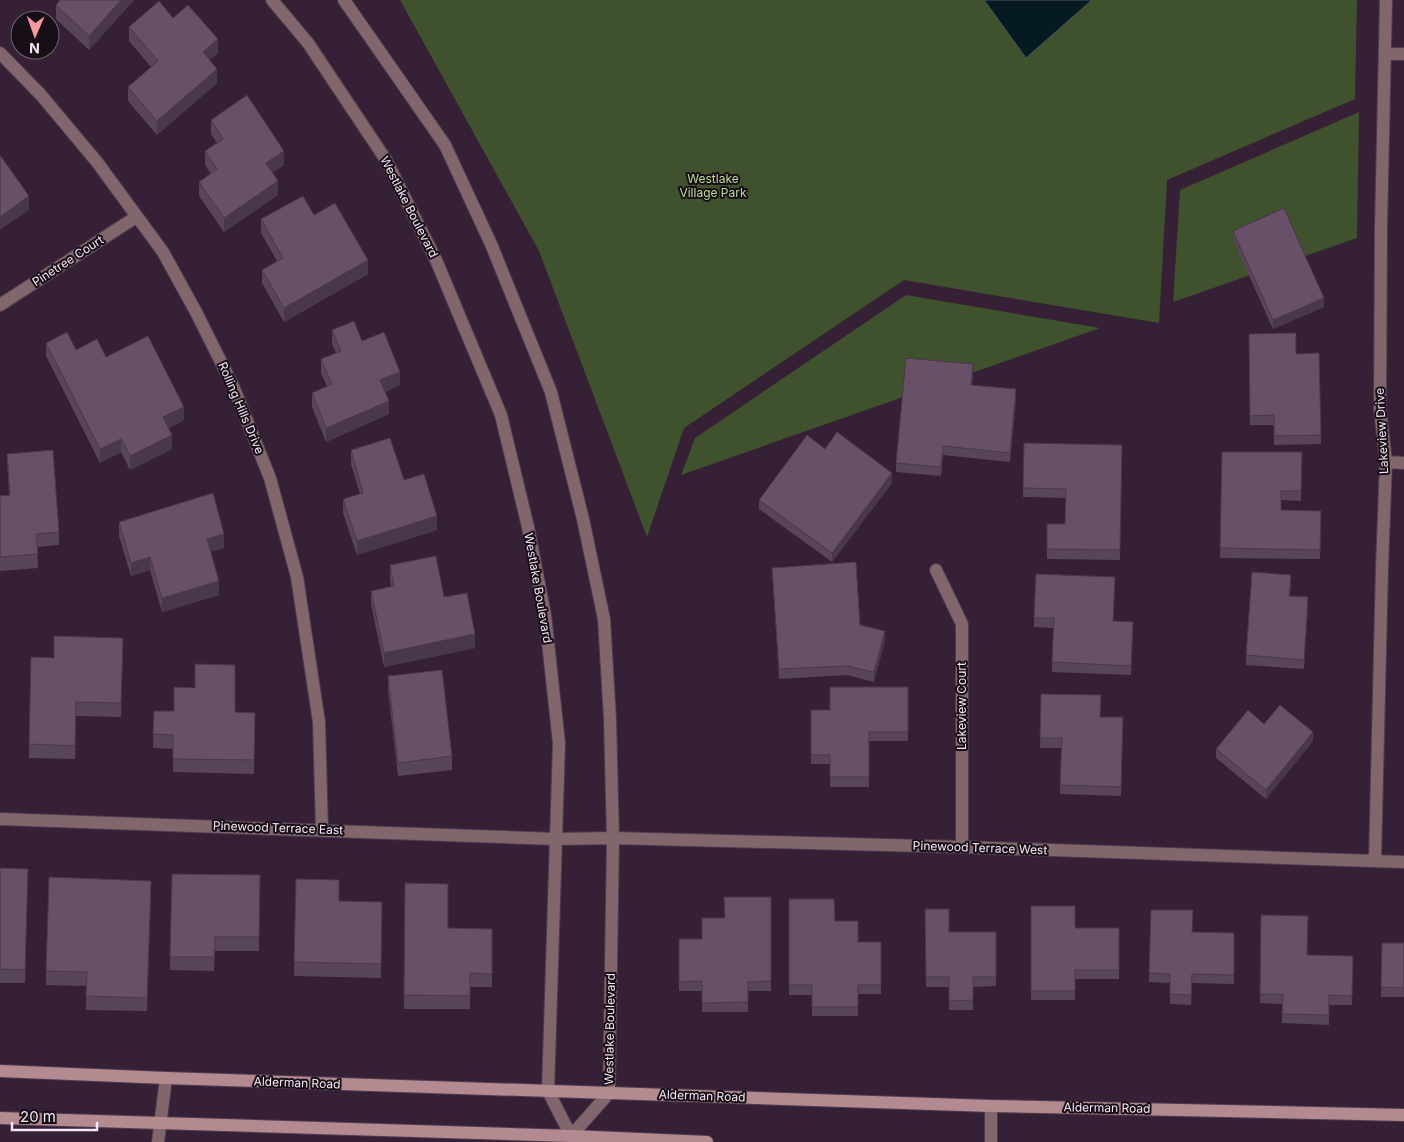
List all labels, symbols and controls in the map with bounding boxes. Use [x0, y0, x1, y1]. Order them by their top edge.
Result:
north arrow [10, 10, 60, 60]
text: N [29, 40, 40, 57]
street label: Westlake Boulevard [377, 154, 441, 260]
park label: Westlake Village Park [679, 171, 747, 200]
street label: Pinetree Court [29, 232, 106, 289]
street label: Rolling Hills Drive [215, 360, 268, 456]
street label: Lakeview Drive [1372, 388, 1391, 474]
street label: Westlake Boulevard [521, 532, 556, 644]
street label: Lakeview Court [954, 662, 969, 750]
street label: Pinewood Terrace East [213, 818, 343, 837]
street label: Pinewood Terrace West [912, 838, 1048, 857]
street label: Westlake Boulevard [601, 973, 618, 1085]
street label: Alderman Road [253, 1073, 341, 1092]
street label: Alderman Road [658, 1086, 746, 1105]
street label: Alderman Road [1063, 1099, 1151, 1116]
scale bar [12, 1100, 98, 1132]
text: 20 m [20, 1107, 56, 1126]

